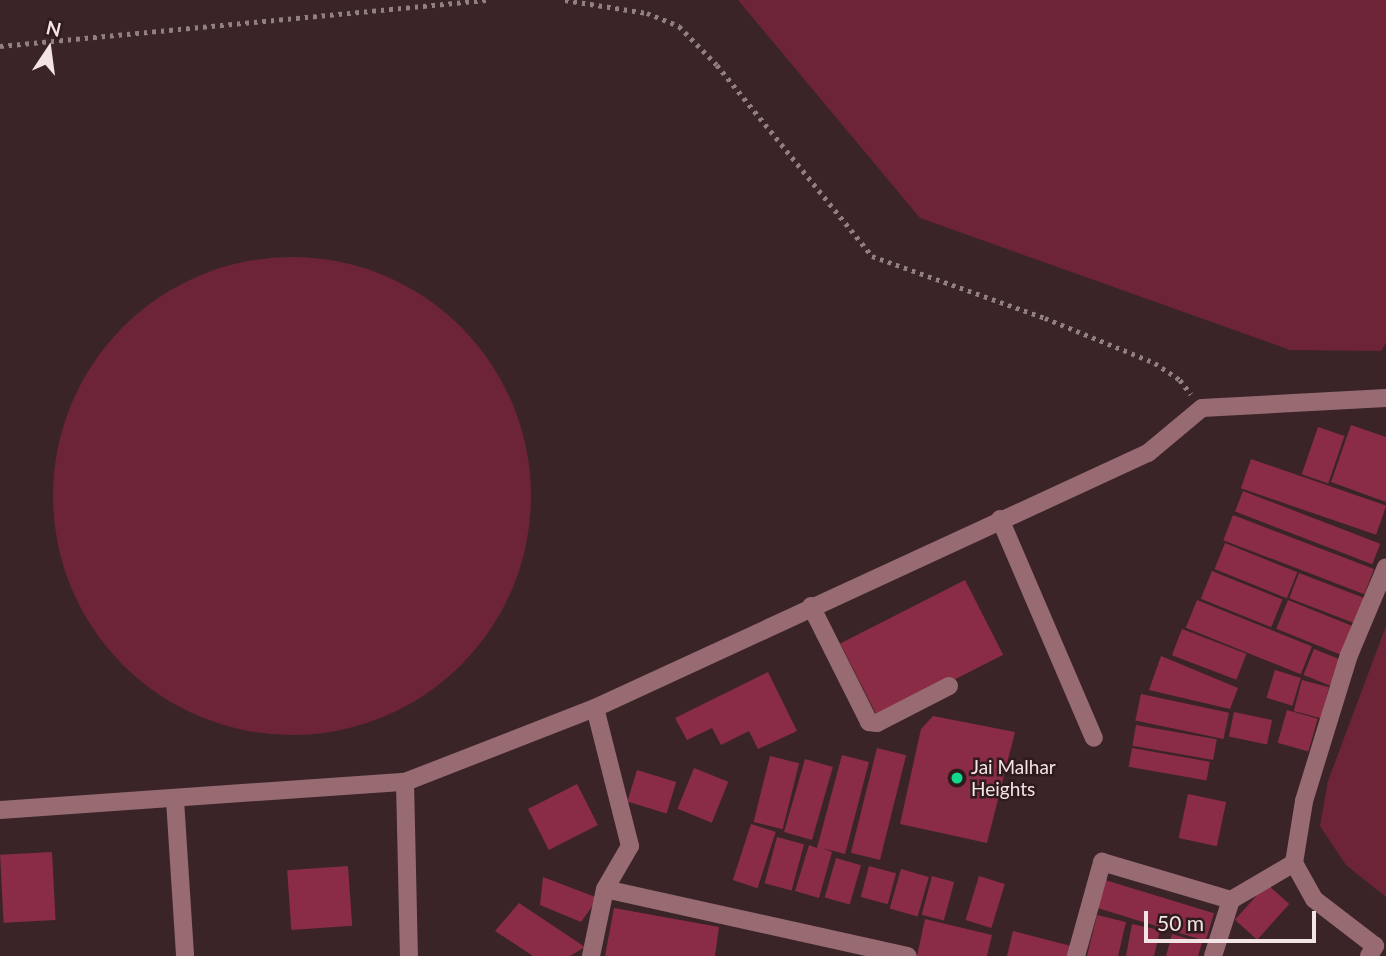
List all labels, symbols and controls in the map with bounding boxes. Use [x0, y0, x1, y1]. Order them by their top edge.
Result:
north arrow [14, 14, 84, 84]
text: N [44, 15, 64, 41]
place label: Jai Malhar Heights [971, 756, 1056, 800]
marker: Jai Malhar Heights [949, 770, 965, 786]
scale bar [1148, 897, 1320, 941]
text: 50 m [1157, 910, 1204, 935]

